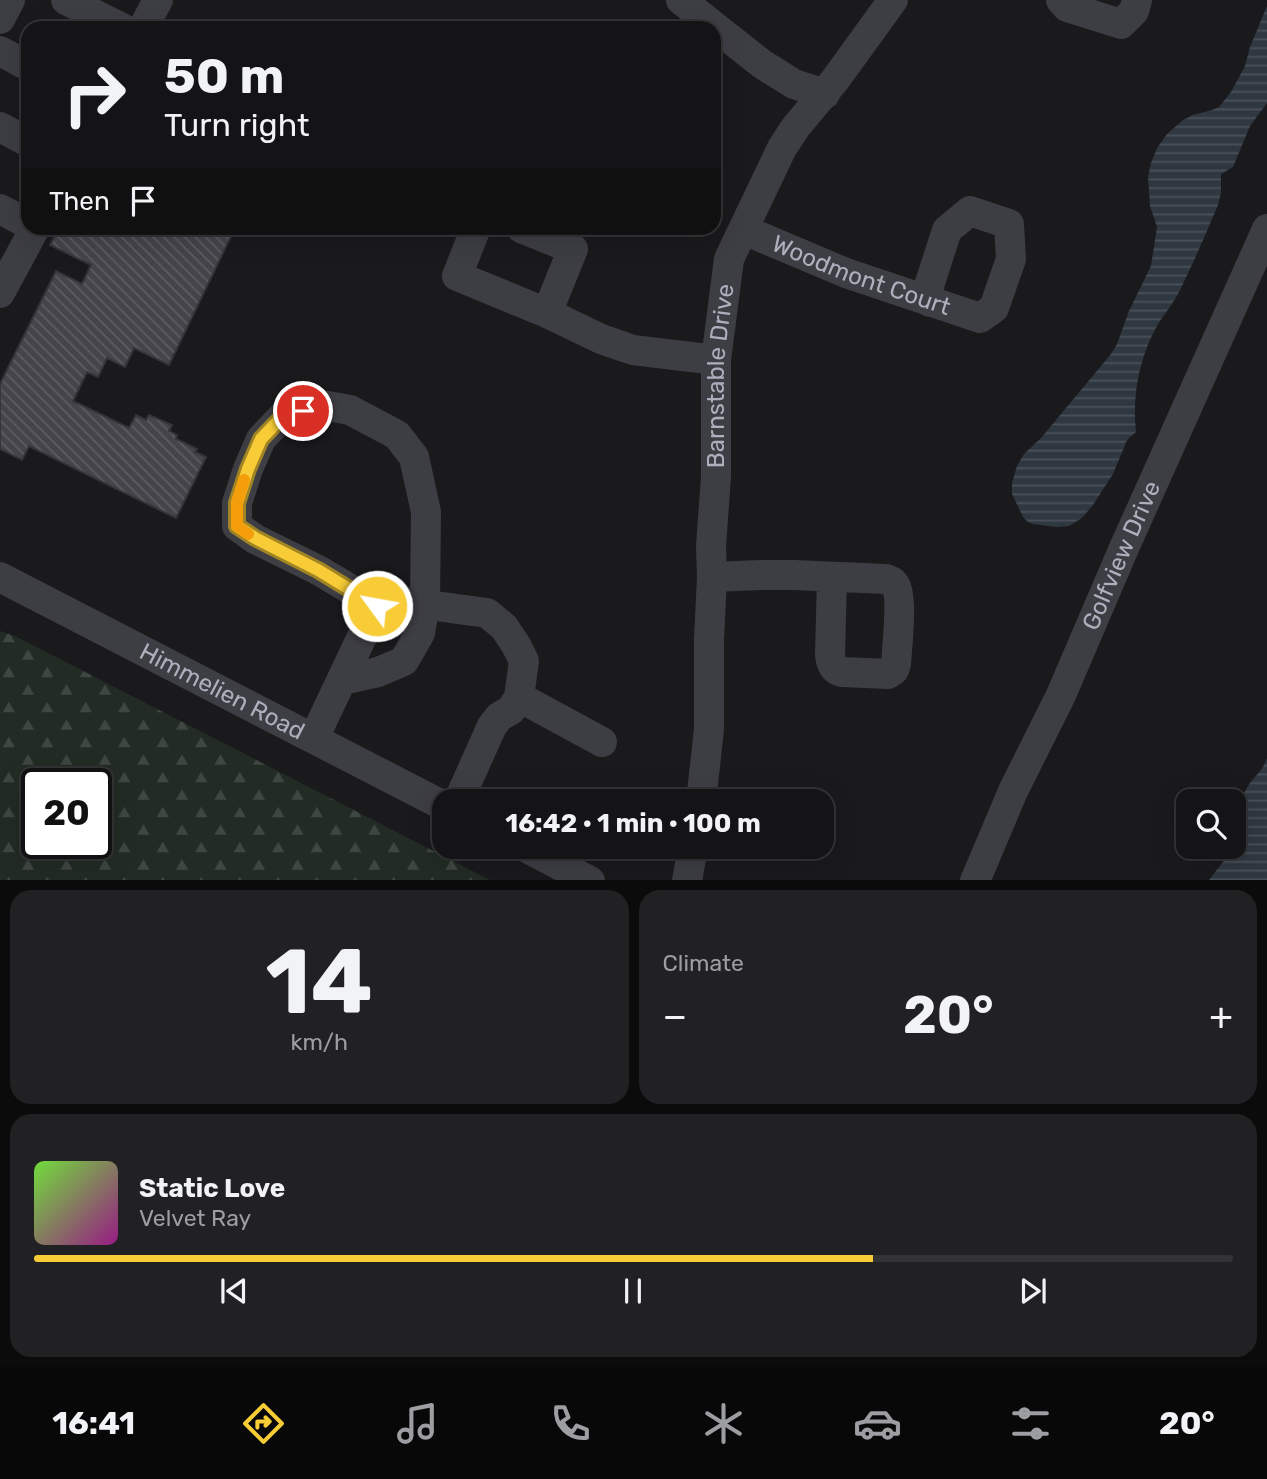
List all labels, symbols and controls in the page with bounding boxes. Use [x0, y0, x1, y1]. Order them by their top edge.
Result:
text: 50 m [164, 47, 284, 105]
icon: right [49, 49, 140, 140]
text: Turn right [164, 106, 309, 144]
icon: arrive [124, 182, 162, 220]
text: Then [49, 186, 110, 217]
street label: Woodmont Court [768, 230, 954, 321]
street label: Barnstable Drive [702, 282, 740, 468]
pin [273, 381, 333, 441]
icon: arrive [284, 392, 322, 430]
street label: Golfview Drive [1077, 477, 1166, 634]
position arrow [340, 569, 414, 643]
street label: Himmelien Road [135, 638, 309, 746]
speed limit sign: 20 [21, 768, 112, 859]
map controls [1176, 789, 1246, 859]
button: search [1176, 789, 1246, 859]
text: 16:42 · 1 min · 100 m [505, 808, 761, 839]
text: 14 [266, 928, 373, 1036]
text: Climate [663, 949, 744, 977]
text: 20° [903, 984, 994, 1046]
text: − [663, 993, 687, 1039]
text: + [1209, 993, 1233, 1039]
text: km/h [291, 1028, 348, 1056]
text: Static Love [139, 1173, 285, 1204]
text: Velvet Ray [139, 1204, 251, 1232]
icon: previous [215, 1272, 253, 1310]
icon: pause [614, 1272, 652, 1310]
icon: next [1014, 1272, 1052, 1310]
icon: directions [239, 1399, 288, 1448]
icon: music [393, 1399, 442, 1448]
icon: phone [546, 1399, 595, 1448]
icon: climate [699, 1399, 748, 1448]
icon: car [853, 1399, 902, 1448]
icon: filters [1006, 1399, 1055, 1448]
text: 16:41 [52, 1404, 135, 1442]
text: 20° [1159, 1404, 1215, 1442]

